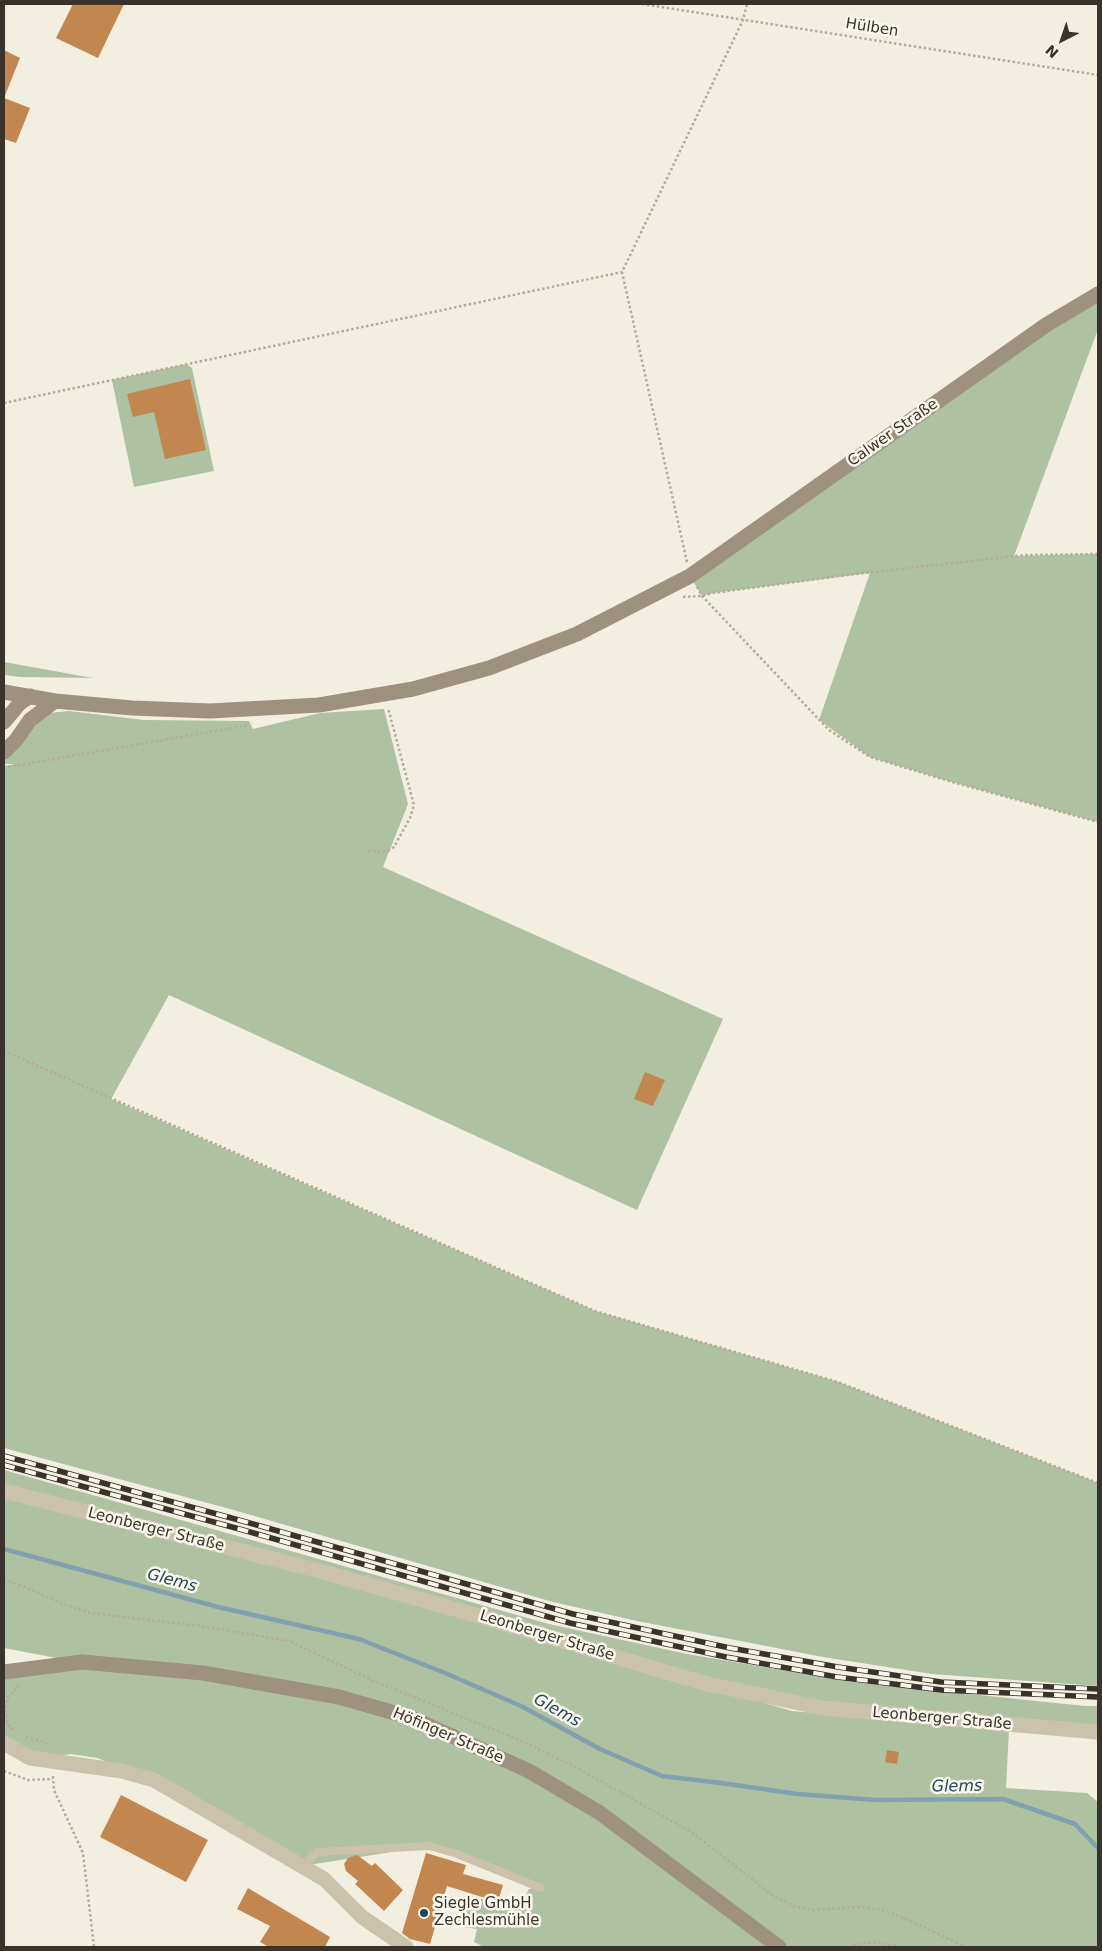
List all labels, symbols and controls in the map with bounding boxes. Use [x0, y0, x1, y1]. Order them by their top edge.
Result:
street label: Hülben [844, 15, 900, 41]
north arrow [1037, 15, 1087, 65]
text: N [1042, 41, 1062, 61]
street label: Calwer Straße [845, 395, 941, 471]
street label: Leonberger Straße [86, 1504, 226, 1556]
water label: Glems [145, 1565, 199, 1597]
street label: Leonberger Straße [478, 1607, 616, 1665]
water label: Glems [530, 1690, 584, 1732]
street label: Leonberger Straße [872, 1704, 1012, 1734]
street label: Höfinger Straße [390, 1705, 506, 1767]
water label: Glems [932, 1777, 982, 1797]
place label: Siegle GmbH Zechlesmühle [434, 1895, 539, 1930]
marker: Siegle GmbH Zechlesmühle [418, 1907, 430, 1919]

